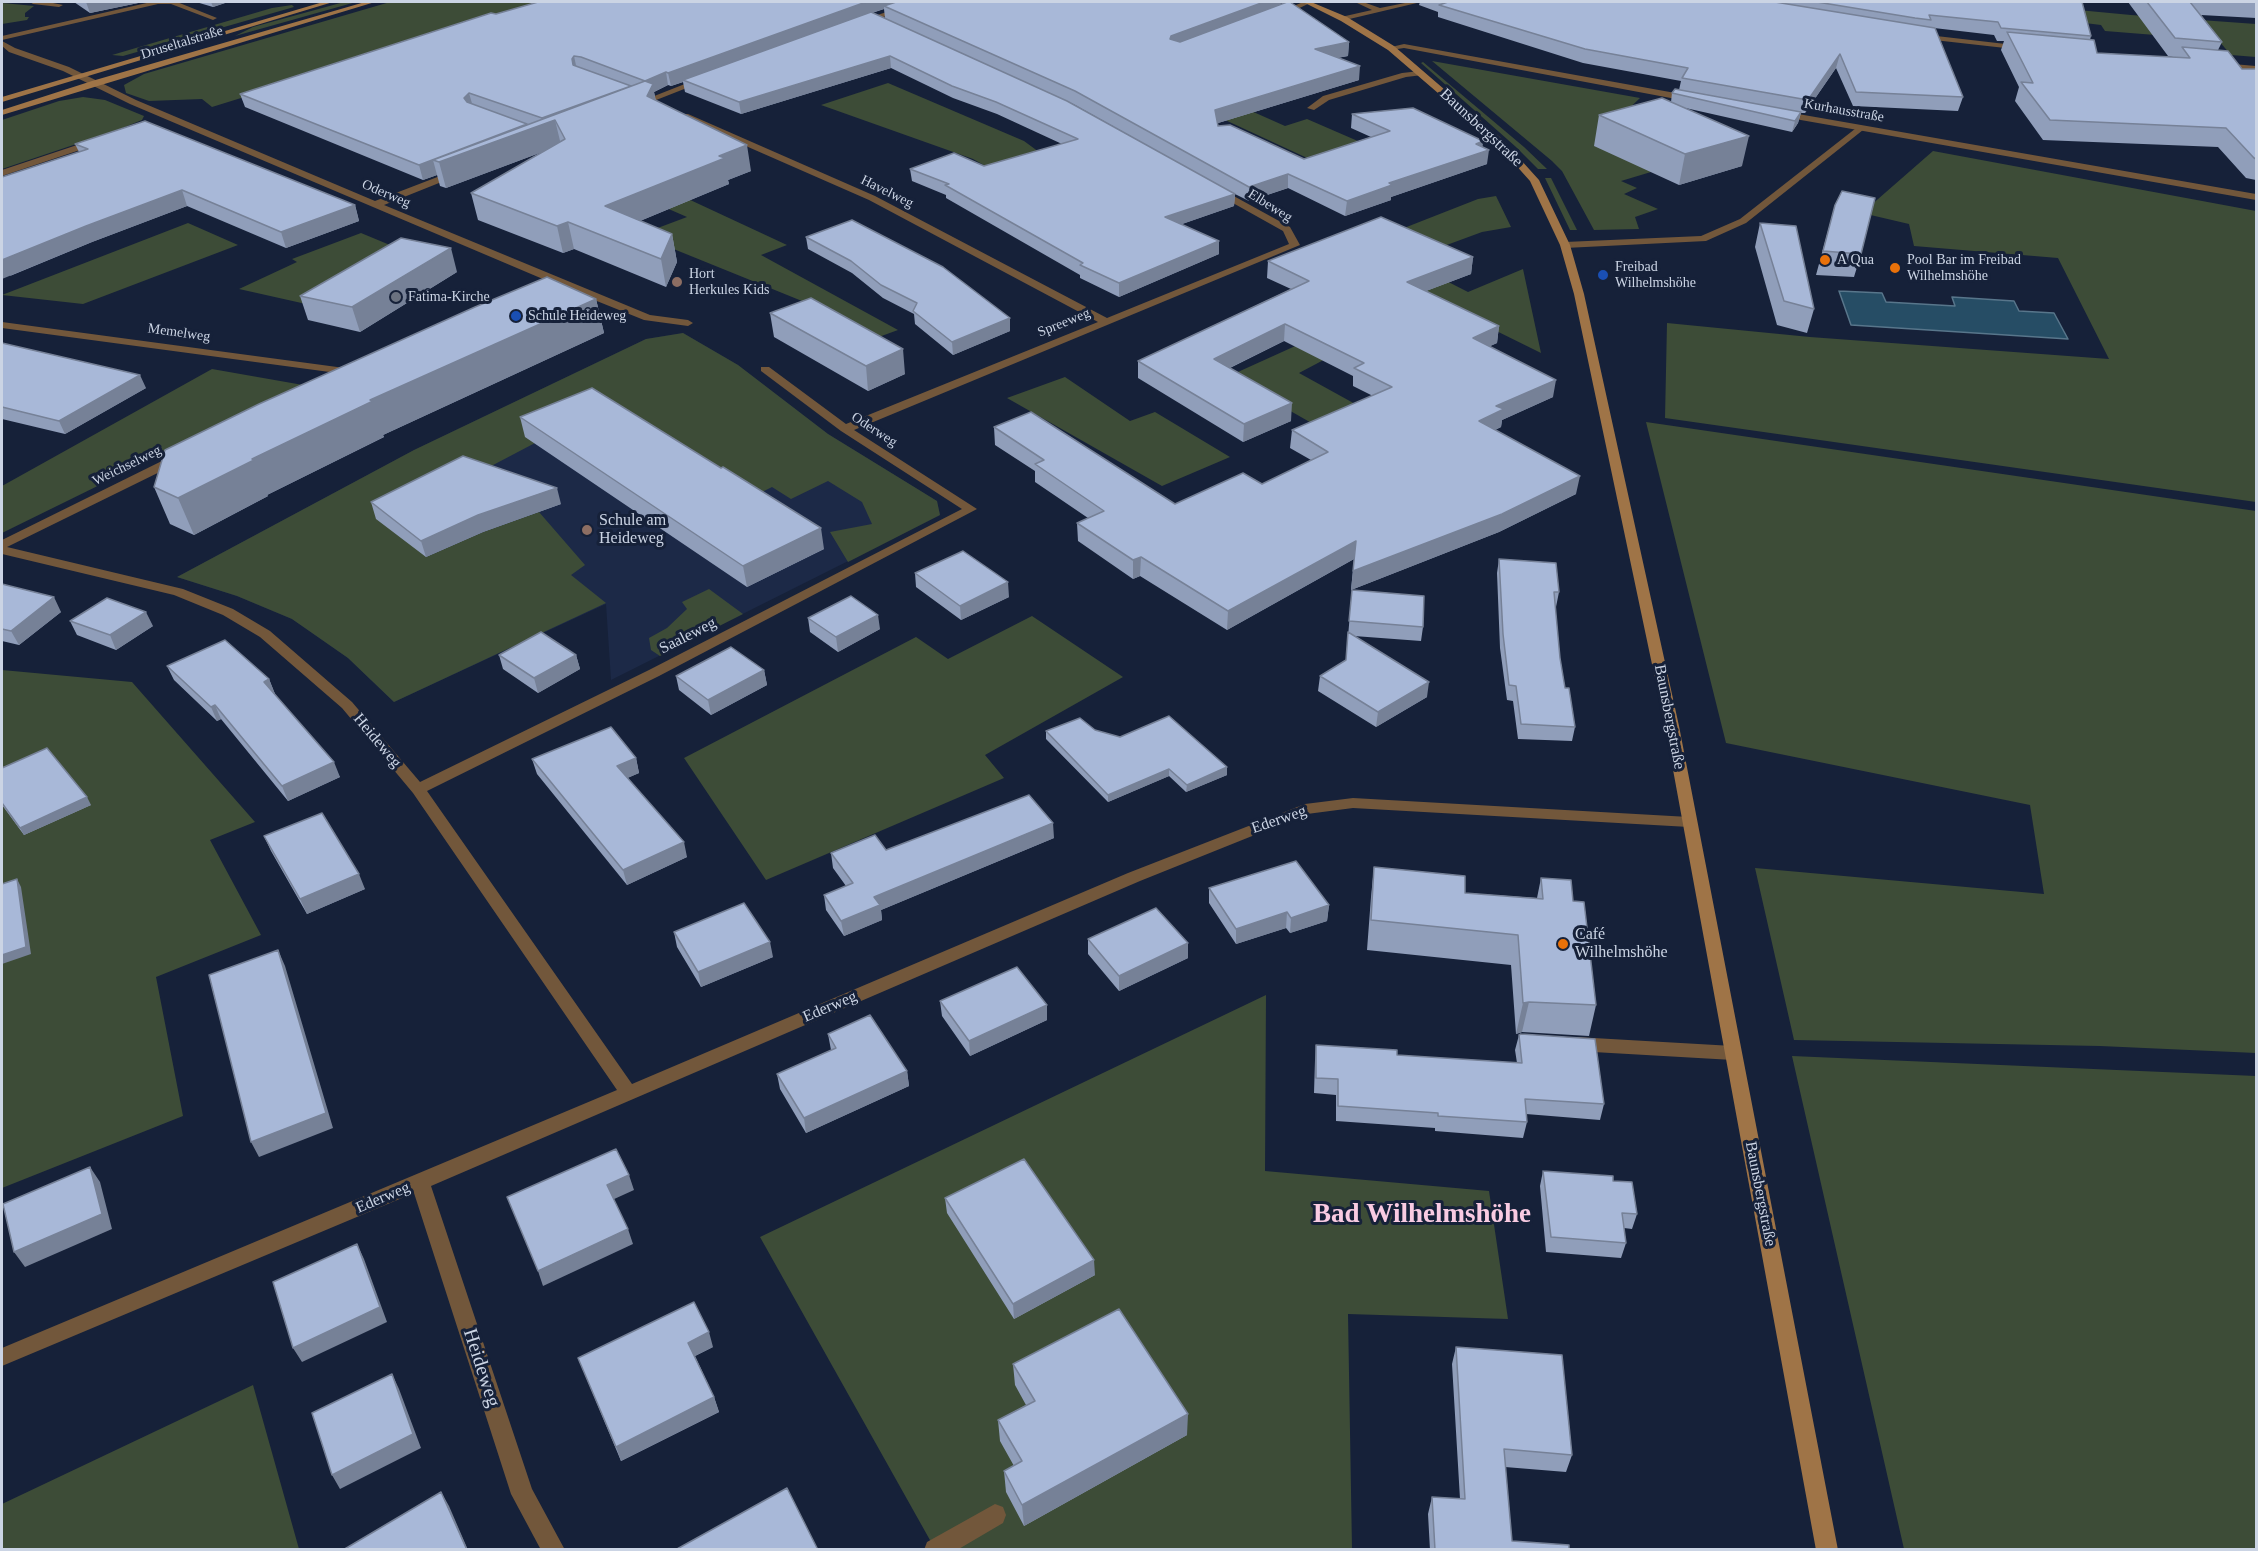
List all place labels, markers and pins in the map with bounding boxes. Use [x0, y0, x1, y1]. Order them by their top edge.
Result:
place label: A Qua [1837, 252, 1874, 268]
place label: Pool Bar im Freibad Wilhelmshöhe [1907, 252, 2021, 284]
marker: A Qua [1818, 253, 1832, 267]
place label: Freibad Wilhelmshöhe [1615, 259, 1696, 292]
marker: Pool Bar im Freibad Wilhelmshöhe [1888, 261, 1902, 275]
place label: Hort Herkules Kids [689, 266, 769, 298]
marker: Freibad Wilhelmshöhe [1596, 268, 1610, 282]
marker: Hort Herkules Kids [670, 275, 684, 289]
place label: Fatima-Kirche [408, 289, 490, 305]
marker: Fatima-Kirche [389, 290, 403, 304]
place label: Schule Heideweg [528, 308, 626, 324]
marker: Schule Heideweg [509, 309, 523, 323]
place label: Schule am Heideweg [599, 511, 666, 549]
marker: Schule am Heideweg [580, 523, 594, 537]
place label: Café Wilhelmshöhe [1575, 925, 1668, 963]
marker: Café Wilhelmshöhe [1556, 937, 1570, 951]

